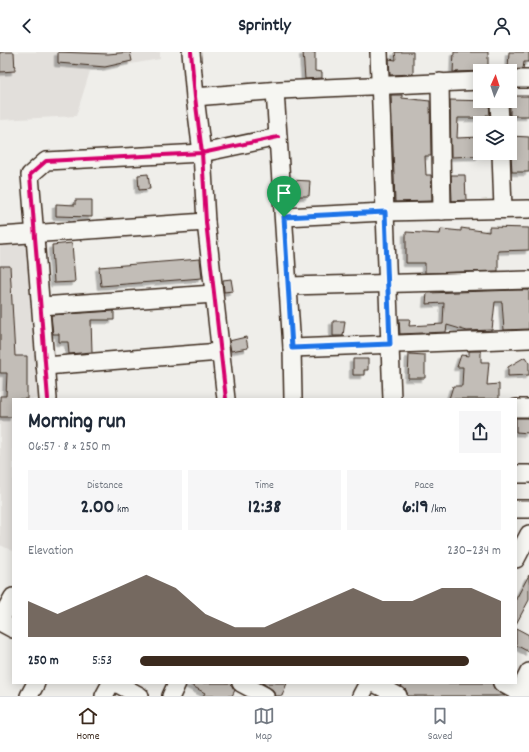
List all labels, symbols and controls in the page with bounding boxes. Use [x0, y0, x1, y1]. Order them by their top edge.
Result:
text: Sprintly [238, 14, 291, 39]
icon: back [16, 15, 38, 37]
icon: person [491, 15, 513, 37]
north arrow [473, 64, 517, 108]
map controls [473, 64, 517, 160]
button: layers [473, 116, 517, 160]
pin [267, 176, 301, 217]
icon: arrive [273, 182, 295, 204]
text: Morning run [28, 407, 126, 438]
button: share [459, 411, 501, 453]
text: 06:57 · 8 × 250 m [28, 438, 110, 457]
text: Distance [87, 478, 123, 494]
text: Time [255, 478, 274, 494]
text: Pace [414, 478, 434, 494]
text: 2.00 [81, 494, 114, 522]
text: 12:38 [248, 494, 281, 522]
text: 6:19 [402, 494, 429, 522]
text: km [114, 502, 129, 518]
text: /km [429, 502, 446, 518]
text: Elevation [28, 542, 73, 561]
text: 230–234 m [447, 542, 501, 561]
text: 250 m [28, 652, 59, 671]
text: 5:53 [92, 652, 112, 671]
tab: Home [77, 705, 100, 745]
tab: Map [253, 705, 275, 745]
tab: Saved [428, 705, 452, 745]

